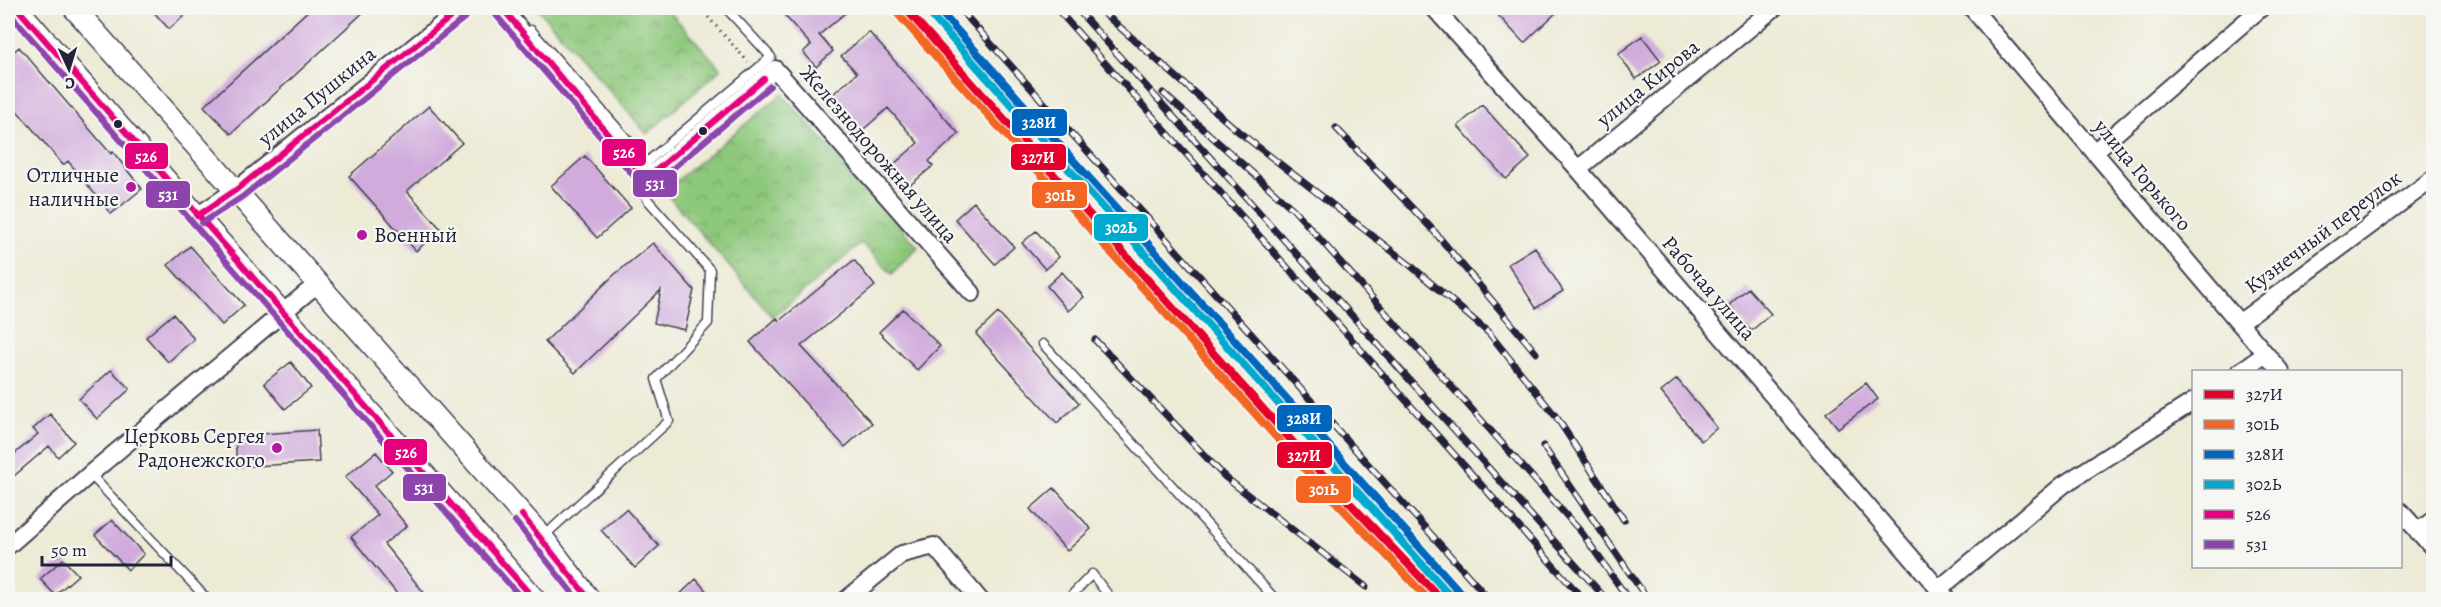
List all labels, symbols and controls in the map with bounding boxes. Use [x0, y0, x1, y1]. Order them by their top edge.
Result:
street label: улица Кирова [1590, 33, 1706, 134]
north arrow [39, 39, 99, 99]
street label: улица Пушкина [252, 40, 382, 153]
street label: Железнодорожная улица [794, 59, 964, 249]
text: С [64, 72, 76, 94]
line badge: 328И [1011, 108, 1068, 137]
text: 328И [1022, 112, 1056, 134]
street label: улица Горького [2087, 112, 2198, 237]
unlabelled marker [112, 118, 124, 130]
unlabelled marker [697, 125, 709, 137]
line badge: 526 [601, 138, 647, 167]
line badge: 526 [124, 142, 169, 170]
text: 526 [613, 142, 636, 164]
line badge: 327И [1010, 143, 1067, 171]
text: 526 [135, 146, 158, 168]
text: 327И [1021, 147, 1055, 169]
place label: Отличные наличные [27, 161, 119, 213]
street label: Кузнечный переулок [2239, 164, 2407, 300]
line badge: 531 [632, 169, 678, 198]
text: 531 [645, 173, 665, 195]
marker: Отличные наличные [124, 180, 138, 194]
line badge: 531 [145, 180, 191, 209]
line badge: 301Ь [1031, 181, 1088, 209]
text: 531 [158, 184, 178, 206]
text: 301Ь [1045, 185, 1076, 207]
line badge: 302Ь [1093, 213, 1149, 242]
text: 302Ь [1105, 217, 1138, 239]
place label: Военный [374, 221, 457, 249]
marker: Военный [355, 228, 369, 242]
street label: Рабочая улица [1656, 230, 1762, 347]
legend [2192, 370, 2402, 568]
text: 327И [2246, 382, 2283, 406]
line badge: 328И [1276, 404, 1333, 433]
text: 328И [1287, 408, 1321, 430]
text: 301Ь [2246, 412, 2279, 436]
place label: Церковь Сергея Радонежского [124, 422, 265, 474]
line badge: 526 [383, 438, 428, 466]
marker: Церковь Сергея Радонежского [270, 441, 284, 455]
line badge: 327И [1276, 441, 1333, 469]
text: 526 [395, 442, 418, 464]
text: 328И [2246, 442, 2284, 466]
text: 327И [1287, 445, 1321, 467]
text: 302Ь [2246, 472, 2282, 496]
line badge: 531 [402, 473, 447, 502]
line badge: 301Ь [1295, 475, 1352, 504]
text: 531 [414, 477, 434, 499]
text: 301Ь [1309, 479, 1340, 501]
text: 526 [2246, 502, 2271, 526]
scale bar [42, 529, 171, 567]
text: 531 [2246, 532, 2267, 556]
text: 50 m [51, 538, 87, 562]

